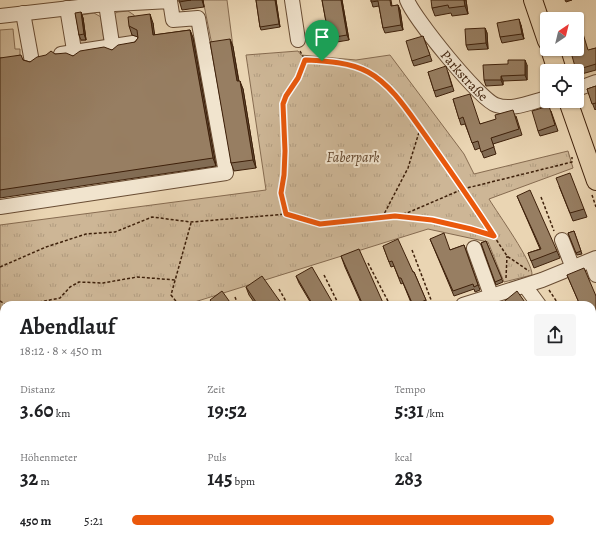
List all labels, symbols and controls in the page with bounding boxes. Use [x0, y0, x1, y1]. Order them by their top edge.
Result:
north arrow [540, 12, 584, 56]
map controls [540, 12, 584, 108]
pin [305, 20, 339, 61]
icon: arrive [311, 26, 333, 48]
street label: Parkstraße [436, 46, 492, 106]
button: locate [540, 64, 584, 108]
park label: Faberpark [326, 148, 380, 167]
text: Abendlauf [20, 312, 115, 342]
button: share [534, 314, 576, 356]
text: 18:12 · 8 × 450 m [20, 342, 102, 359]
text: Distanz [20, 382, 55, 397]
text: Zeit [207, 382, 225, 397]
text: Tempo [395, 382, 425, 397]
text: 3.60 [20, 397, 54, 424]
text: 19:52 [207, 397, 247, 424]
text: 5:31 [395, 397, 424, 424]
text: km [54, 406, 70, 421]
text: /km [424, 406, 444, 421]
text: Höhenmeter [20, 450, 77, 465]
text: Puls [207, 450, 226, 465]
text: kcal [395, 450, 412, 465]
text: 32 [20, 465, 38, 492]
text: 145 [207, 465, 232, 492]
text: 283 [395, 465, 423, 492]
text: m [38, 474, 50, 489]
text: bpm [232, 474, 255, 489]
text: 450 m [20, 512, 51, 529]
text: 5:21 [84, 512, 103, 529]

